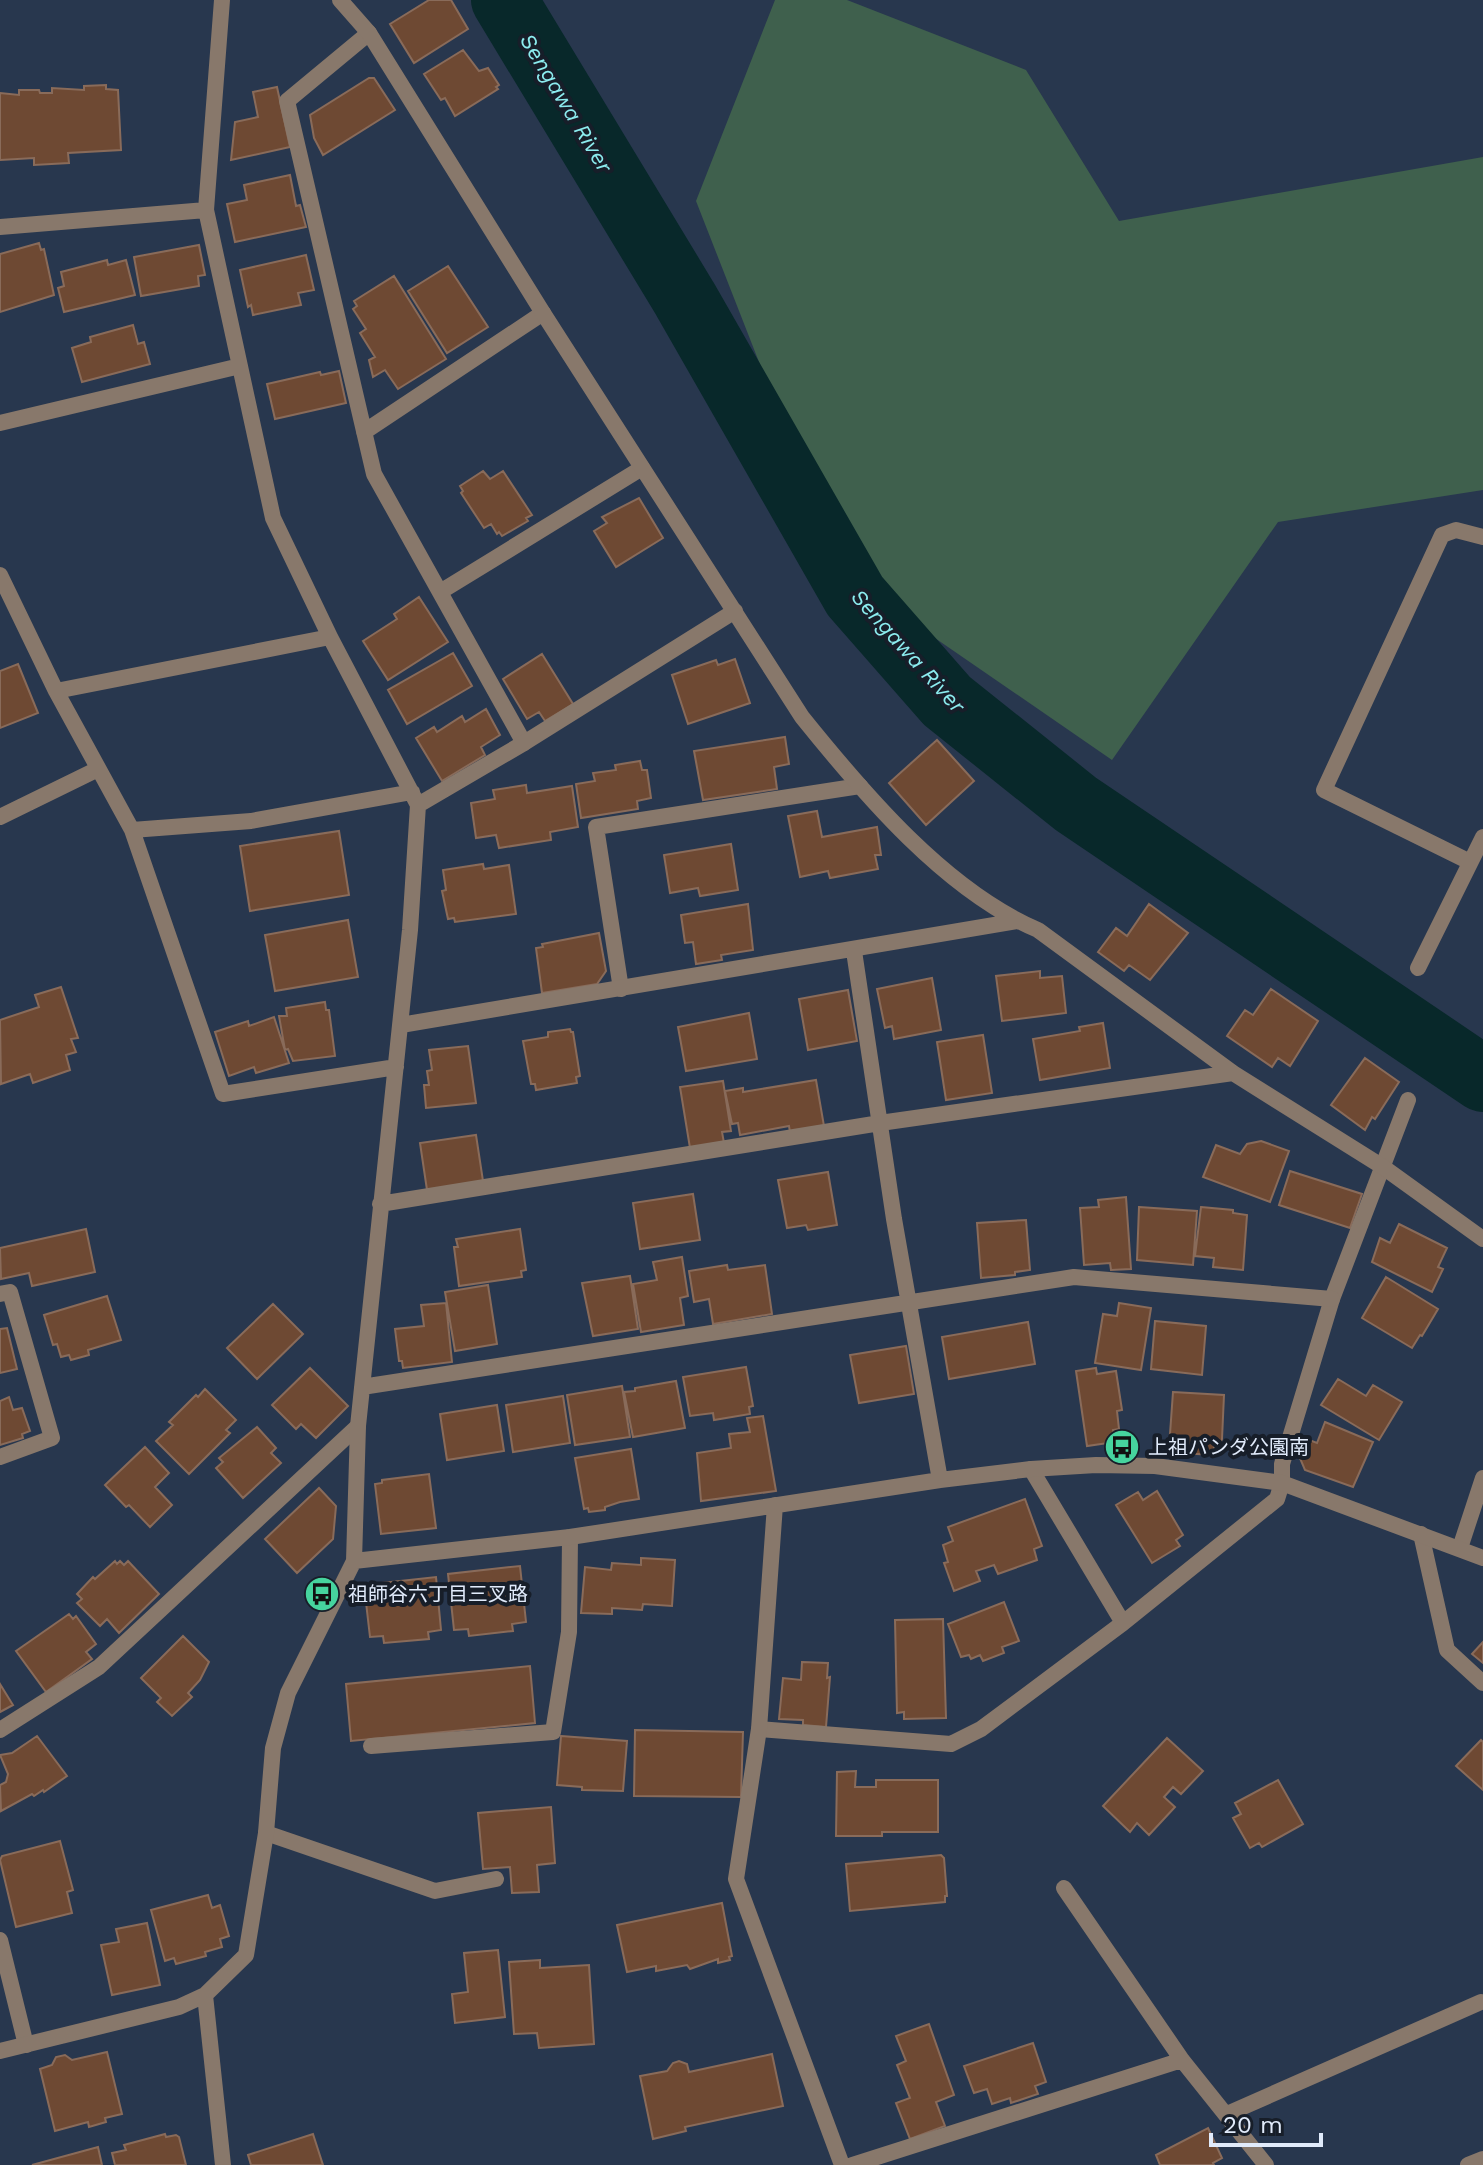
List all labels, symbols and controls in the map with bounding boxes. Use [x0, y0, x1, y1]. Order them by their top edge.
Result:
water label: Sengawa River [515, 29, 618, 178]
water label: Sengawa River [846, 584, 971, 719]
bus stop icon: 上祖パンダ公園南 [1103, 1428, 1141, 1466]
place label: 上祖パンダ公園南 [1148, 1435, 1309, 1459]
bus stop icon: 祖師谷六丁目三叉路 [303, 1575, 341, 1613]
place label: 祖師谷六丁目三叉路 [348, 1582, 528, 1606]
scale bar [1211, 2097, 1321, 2147]
text: 20 m [1223, 2111, 1283, 2139]

